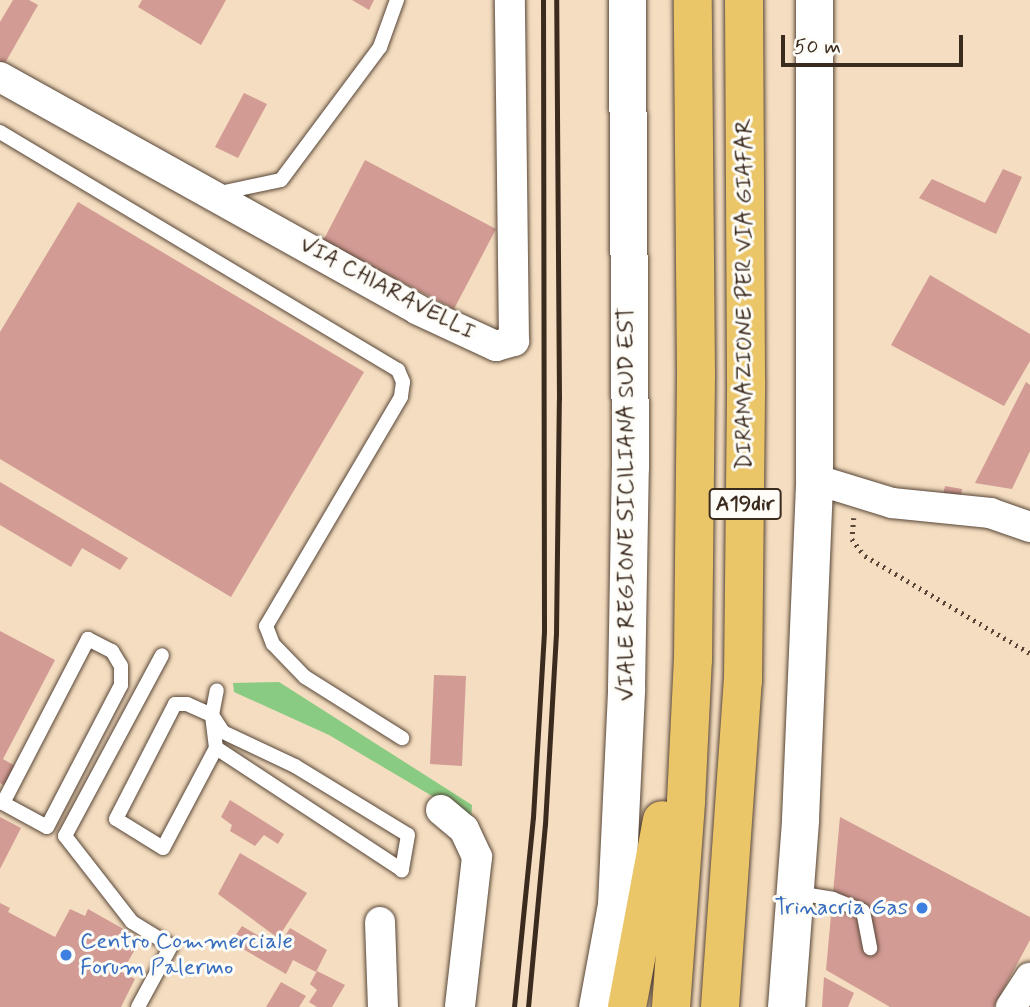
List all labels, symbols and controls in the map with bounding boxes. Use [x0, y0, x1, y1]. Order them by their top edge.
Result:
scale bar [785, 21, 967, 65]
text: 50 m [794, 33, 841, 61]
street label: DIRAMAZIONE PER VIA GIAFAR [731, 120, 759, 468]
street label: VIA CHIARAVELLI [292, 230, 482, 348]
street label: VIALE REGIONE SICILIANA SUD EST [613, 310, 641, 698]
road number: A19dir [708, 486, 782, 522]
place label: Trinacria Gas [775, 894, 908, 922]
marker: Trinacria Gas [914, 900, 930, 916]
place label: Centro Commerciale Forum Palermo [80, 928, 293, 982]
marker: Centro Commerciale Forum Palermo [58, 947, 74, 963]

